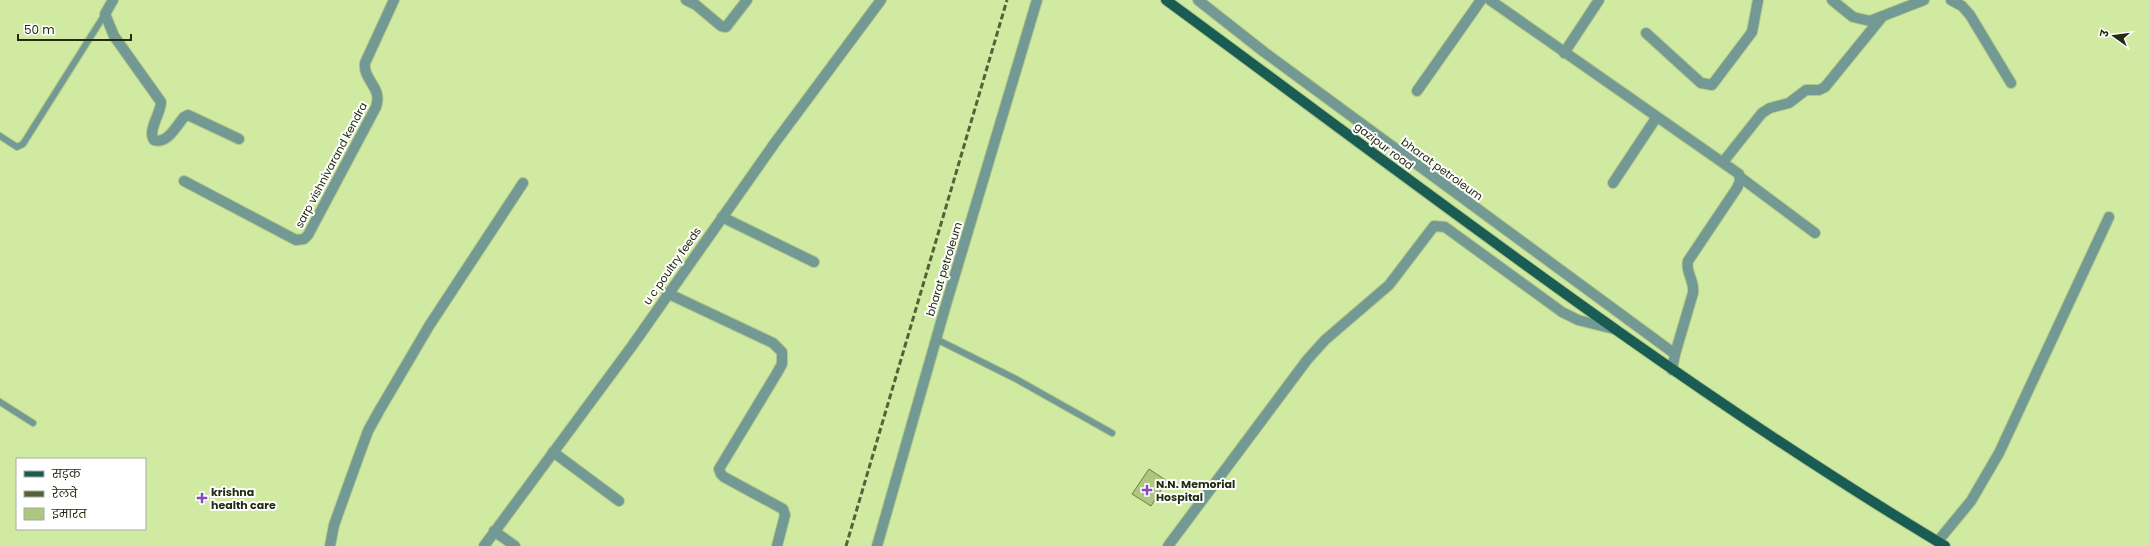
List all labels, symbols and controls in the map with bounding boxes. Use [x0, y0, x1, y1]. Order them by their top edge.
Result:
scale bar [18, 16, 131, 42]
north arrow [2094, 16, 2134, 56]
text: 50 m [24, 21, 55, 38]
text: उ [2096, 28, 2113, 40]
street label: sarp vishnivarand kendra [291, 99, 371, 231]
street label: gazipur road [1351, 119, 1417, 173]
street label: bharat petroleum [1398, 134, 1486, 204]
street label: bharat petroleum [922, 220, 966, 318]
street label: u c poultry feeds [639, 224, 705, 308]
legend [16, 458, 146, 530]
text: सड़क [51, 465, 82, 482]
place label: N.N. Memorial Hospital [1156, 476, 1235, 505]
place label: krishna health care [211, 484, 276, 513]
marker: N.N. Memorial Hospital [1141, 484, 1153, 496]
text: रेलवे [51, 485, 78, 502]
marker: krishna health care [196, 492, 208, 504]
text: इमारत [51, 505, 87, 522]

